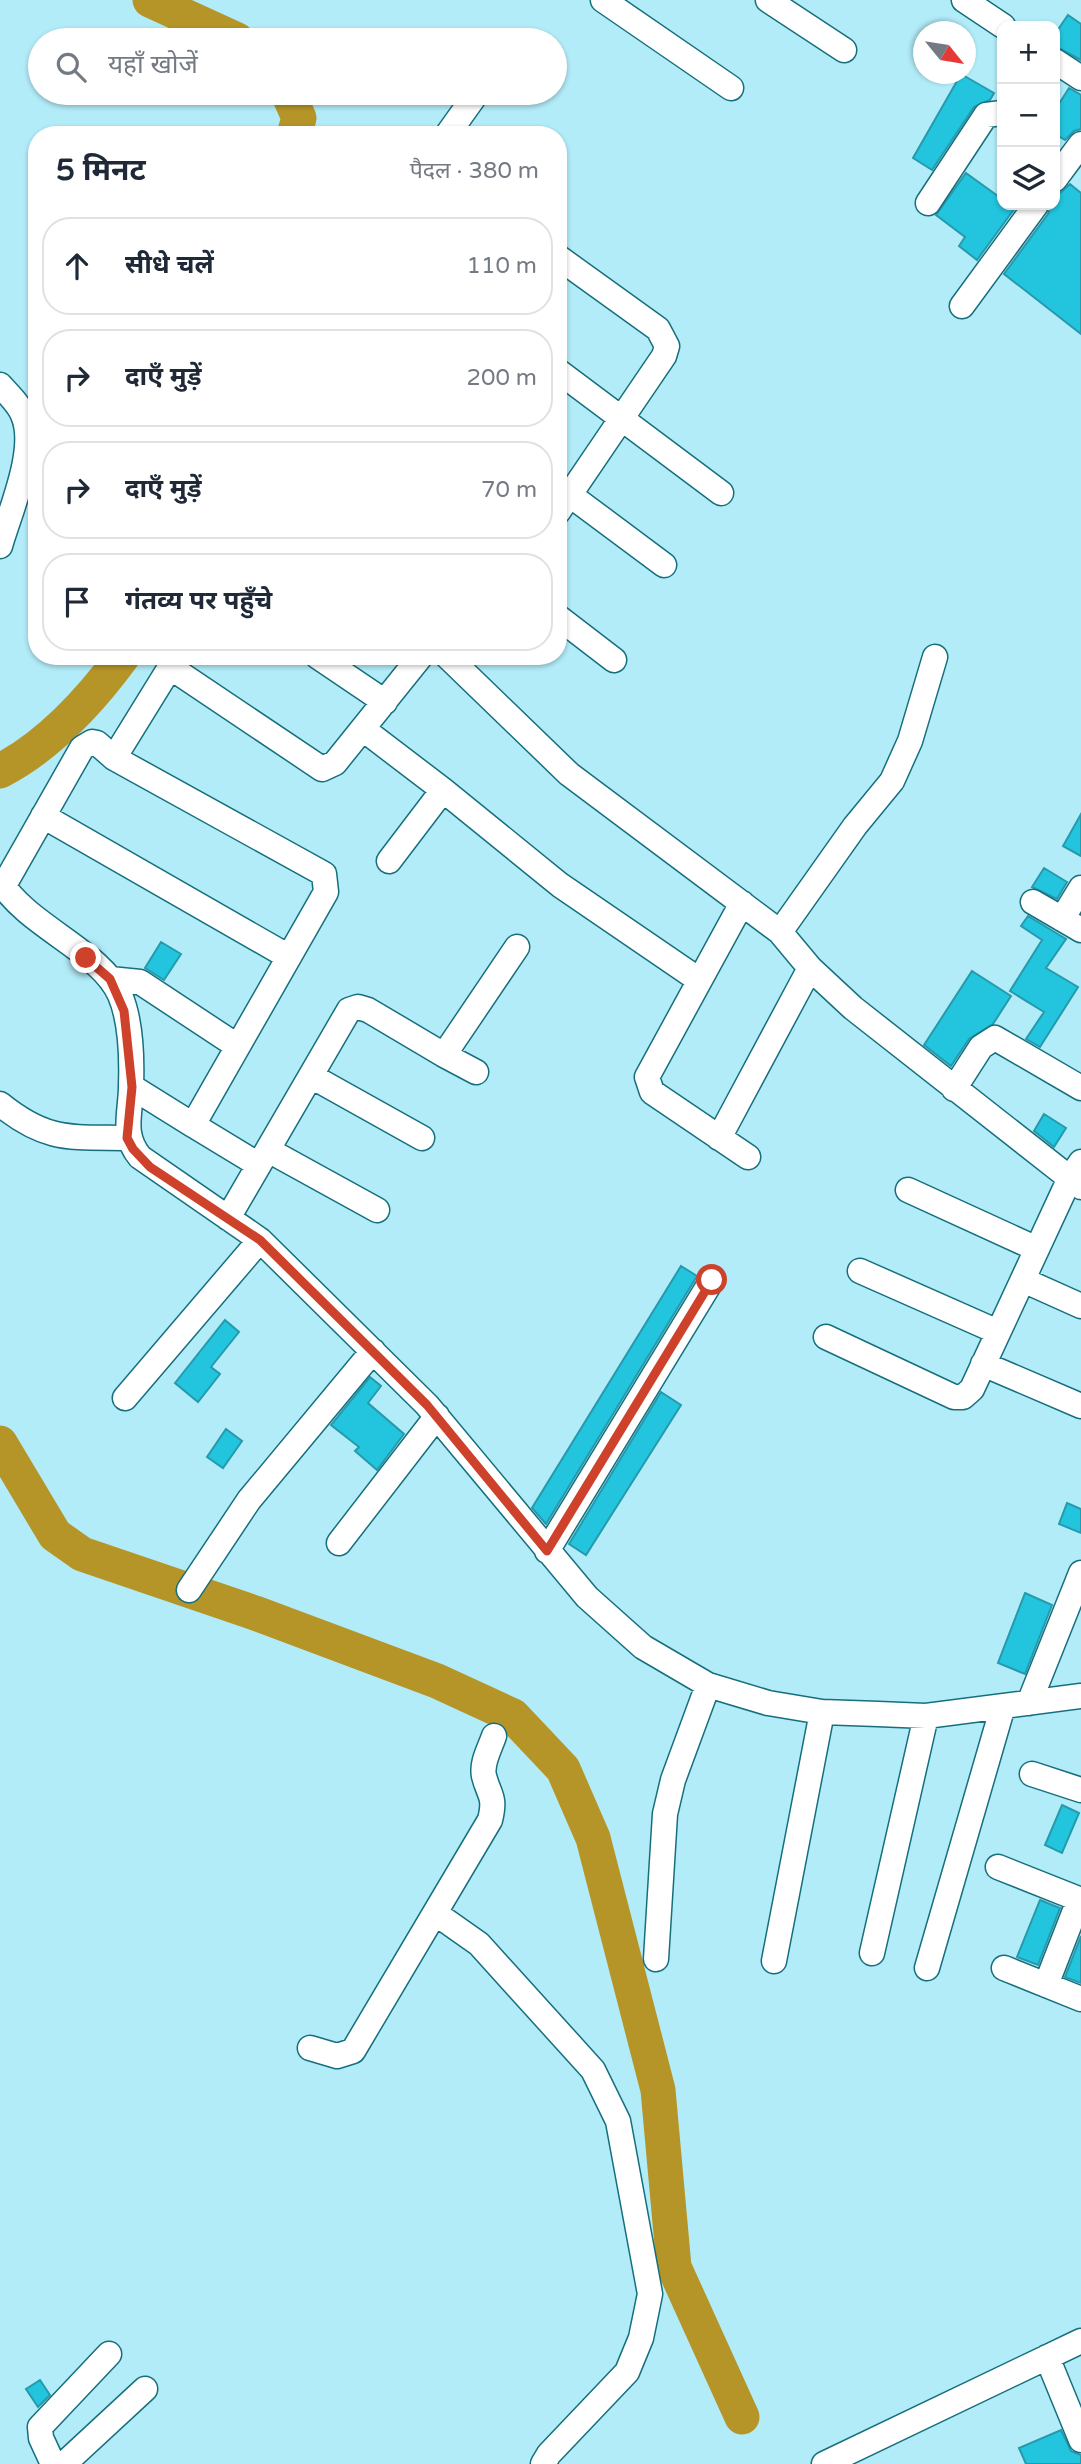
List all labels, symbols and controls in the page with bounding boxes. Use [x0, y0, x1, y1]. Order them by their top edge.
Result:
north arrow [913, 21, 976, 84]
map controls [997, 21, 1060, 210]
button: + [997, 21, 1060, 84]
search box [28, 28, 567, 105]
icon: search [52, 48, 90, 86]
text: यहाँ खोजें [108, 49, 198, 80]
button: − [997, 84, 1060, 147]
button: layers [997, 147, 1060, 210]
text: 5 मिनट [56, 152, 146, 189]
text: पैदल · 380 m [410, 157, 539, 185]
icon: ahead [58, 247, 96, 285]
text: सीधे चलें [125, 249, 214, 280]
text: 110 m [467, 252, 537, 280]
icon: right [58, 359, 96, 397]
text: दाएँ मुड़ें [125, 361, 202, 392]
text: 200 m [467, 364, 537, 392]
icon: right [58, 471, 96, 509]
text: दाएँ मुड़ें [125, 473, 202, 504]
text: 70 m [481, 476, 537, 504]
icon: arrive [58, 583, 96, 621]
text: गंतव्य पर पहुँचे [125, 585, 272, 616]
route end [70, 942, 101, 973]
route start [696, 1264, 727, 1295]

